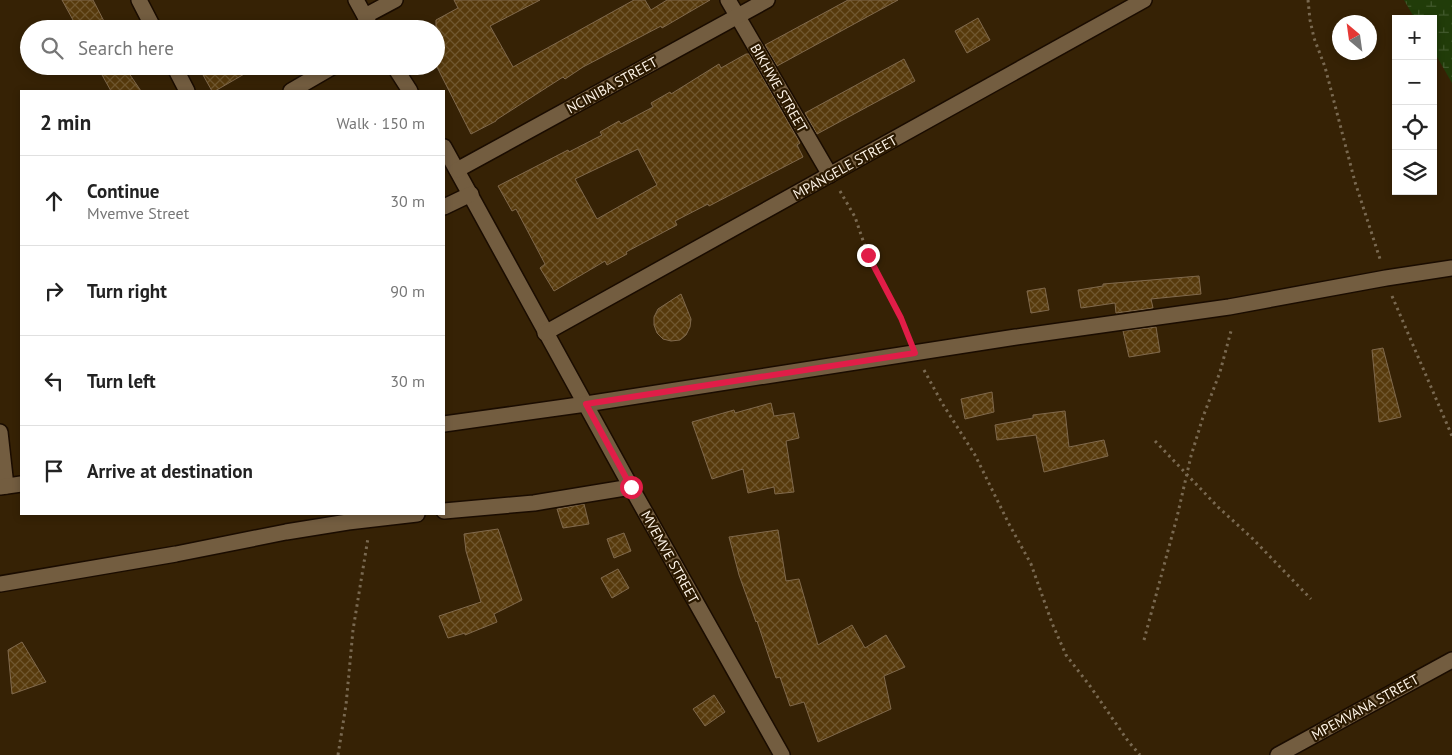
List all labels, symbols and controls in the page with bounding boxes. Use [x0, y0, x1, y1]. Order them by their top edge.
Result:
north arrow [1332, 15, 1377, 60]
map controls [1392, 15, 1437, 195]
button: + [1392, 15, 1437, 60]
search box [20, 20, 445, 75]
icon: search [38, 34, 66, 62]
text: Search here [78, 36, 174, 60]
street label: BIKHWE STREET [746, 40, 812, 136]
street label: NCINIBA STREET [564, 53, 661, 117]
button: − [1392, 60, 1437, 105]
button: locate [1392, 105, 1437, 150]
text: 2 min [40, 109, 91, 136]
text: Walk · 150 m [336, 113, 425, 133]
street label: MPANGELE STREET [790, 131, 901, 203]
button: layers [1392, 150, 1437, 195]
text: Continue [87, 179, 159, 203]
icon: ahead [40, 187, 68, 215]
text: 30 m [390, 191, 425, 211]
text: Mvemve Street [87, 203, 189, 223]
route end [857, 244, 880, 267]
icon: right [40, 277, 68, 305]
text: Turn right [87, 279, 167, 303]
text: 90 m [390, 281, 425, 301]
icon: left [40, 367, 68, 395]
text: Turn left [87, 369, 156, 393]
text: 30 m [390, 371, 425, 391]
icon: arrive [40, 457, 68, 485]
text: Arrive at destination [87, 459, 253, 483]
route start [620, 476, 643, 499]
street label: MVEMVE STREET [637, 508, 703, 607]
street label: MPEMVANA STREET [1308, 670, 1422, 744]

